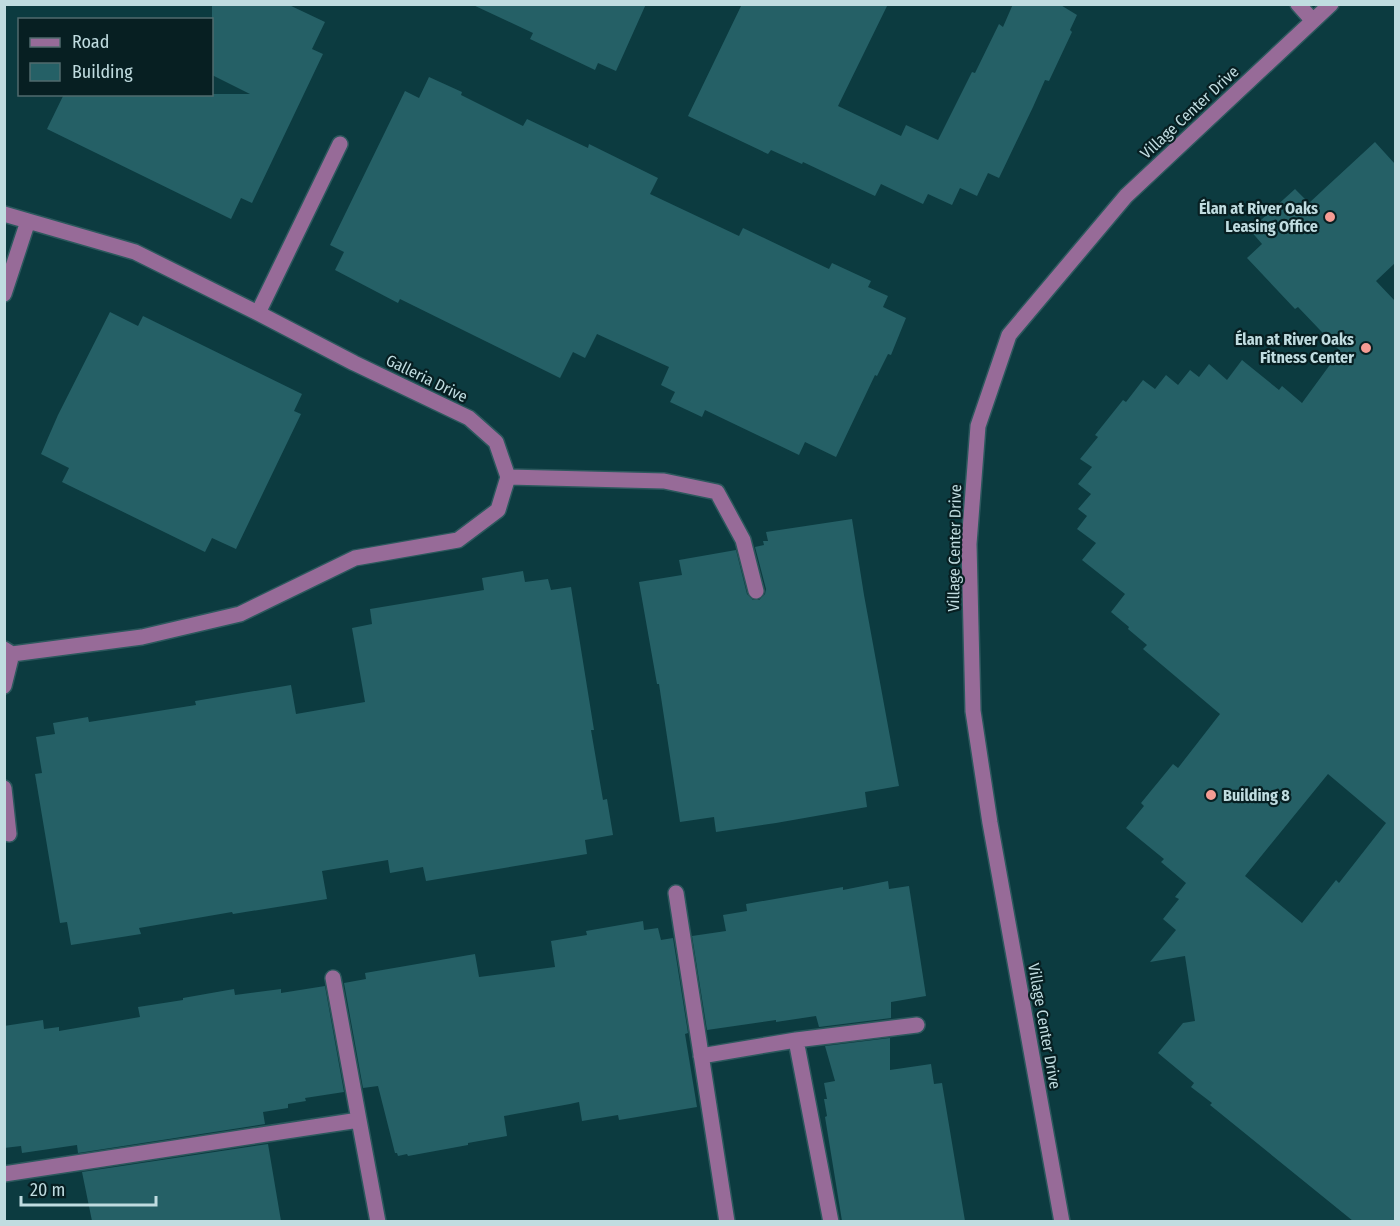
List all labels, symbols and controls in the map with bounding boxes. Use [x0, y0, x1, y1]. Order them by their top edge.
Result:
legend [18, 18, 213, 96]
text: Road [72, 31, 109, 53]
text: Building [72, 61, 133, 83]
street label: Village Center Drive [1136, 62, 1242, 163]
place label: Élan at River Oaks Leasing Office [1199, 198, 1318, 236]
marker: Élan at River Oaks Leasing Office [1323, 210, 1337, 224]
place label: Élan at River Oaks Fitness Center [1235, 329, 1354, 367]
marker: Élan at River Oaks Fitness Center [1359, 341, 1373, 355]
street label: Galleria Drive [383, 351, 471, 406]
street label: Village Center Drive [944, 484, 965, 612]
place label: Building 8 [1223, 786, 1290, 805]
marker: Building 8 [1204, 788, 1218, 802]
street label: Village Center Drive [1024, 962, 1065, 1091]
scale bar [21, 1169, 156, 1207]
text: 20 m [30, 1179, 65, 1201]

